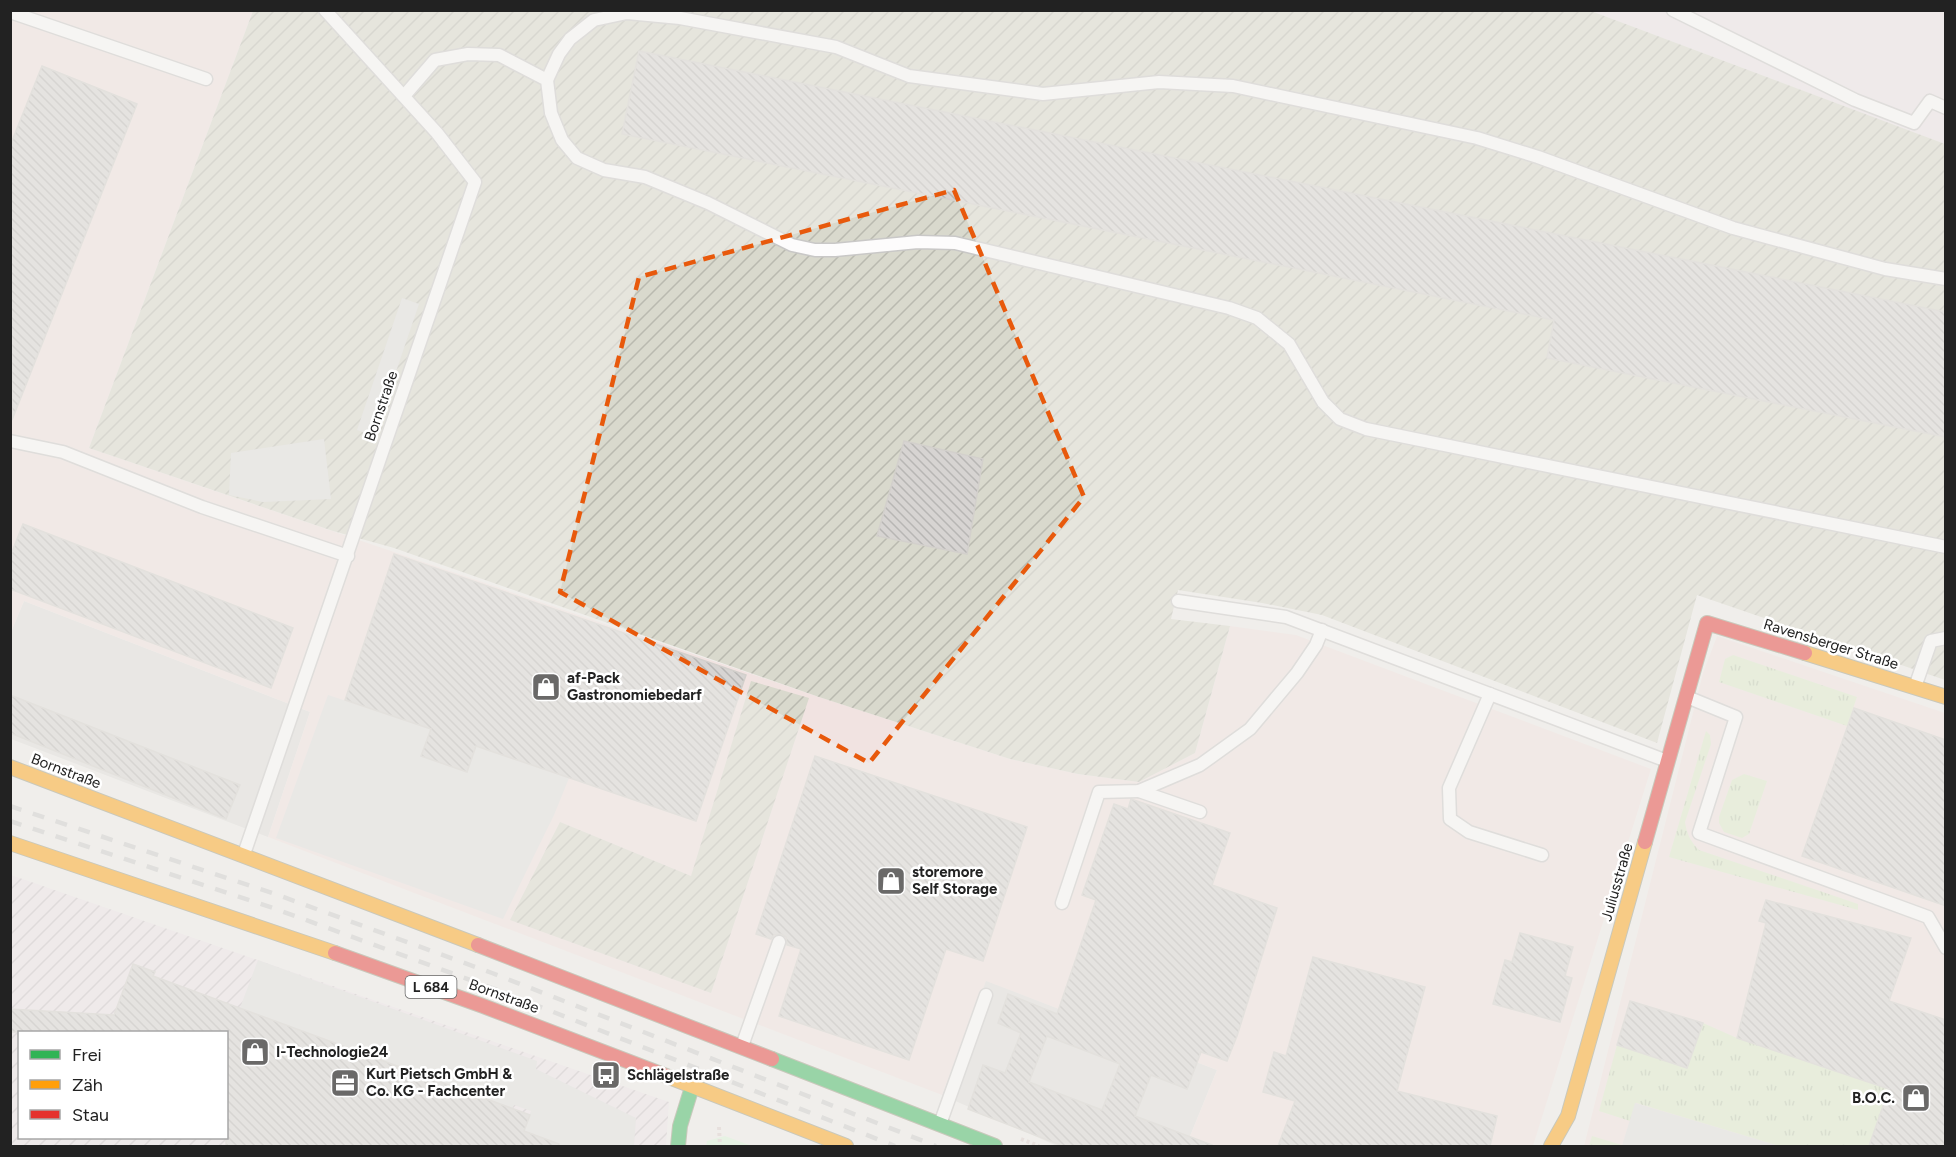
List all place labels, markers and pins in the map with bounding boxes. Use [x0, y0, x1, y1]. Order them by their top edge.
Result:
place label: af-Pack Gastronomiebedarf [567, 669, 702, 704]
shop icon: af-Pack Gastronomiebedarf [530, 671, 562, 703]
place label: storemore Self Storage [912, 863, 998, 898]
shop icon: storemore Self Storage [875, 865, 907, 897]
shop icon: I-Technologie24 [239, 1036, 271, 1068]
place label: I-Technologie24 [276, 1043, 389, 1061]
bus stop icon: Schlägelstraße [590, 1059, 622, 1091]
place label: Kurt Pietsch GmbH & Co. KG - Fachcenter [366, 1065, 512, 1100]
place label: Schlägelstraße [627, 1066, 730, 1084]
office icon: Kurt Pietsch GmbH & Co. KG - Fachcenter [329, 1067, 361, 1099]
shop icon: B.O.C. [1900, 1082, 1932, 1114]
place label: B.O.C. [1852, 1089, 1895, 1107]

